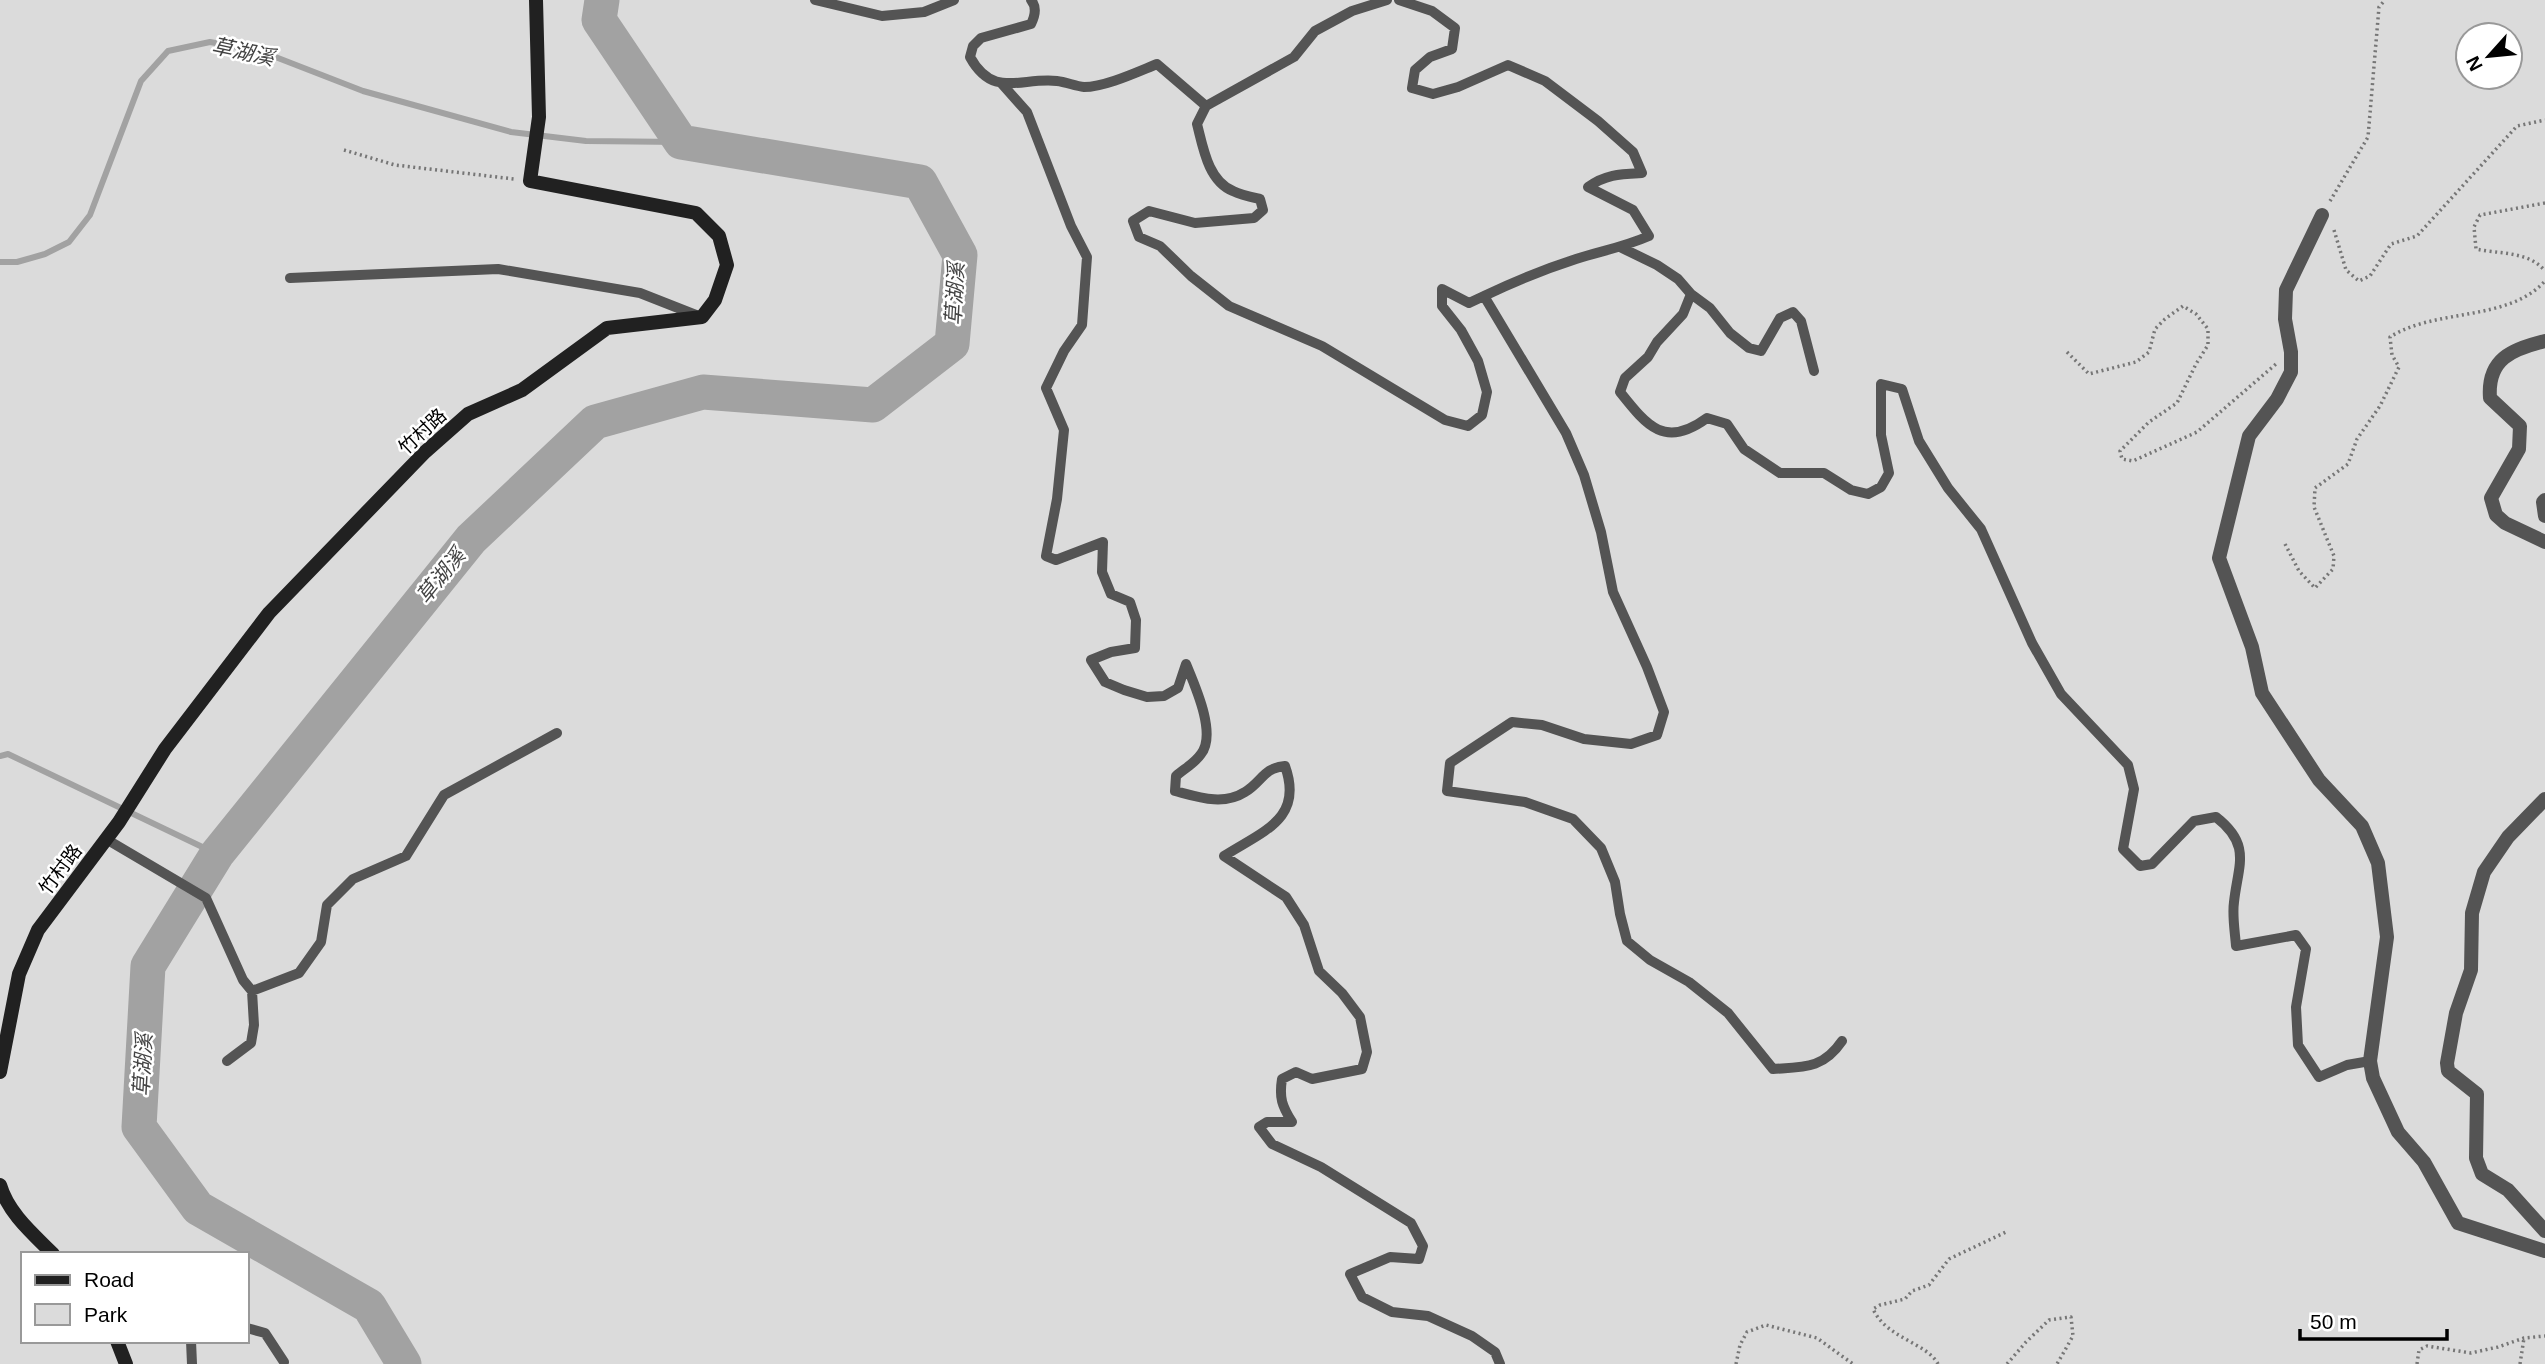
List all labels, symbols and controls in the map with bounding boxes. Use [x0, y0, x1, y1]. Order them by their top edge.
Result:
north arrow [2454, 21, 2524, 91]
water label: 草湖溪 [210, 34, 279, 70]
text: N [2462, 53, 2487, 74]
water label: 草湖溪 [941, 259, 968, 326]
street label: 竹村路 [394, 404, 450, 458]
water label: 草湖溪 [412, 542, 471, 607]
street label: 竹村路 [35, 840, 86, 898]
water label: 草湖溪 [129, 1030, 156, 1097]
legend [21, 1252, 248, 1343]
text: Road [84, 1268, 134, 1291]
scale bar [2300, 1298, 2447, 1342]
text: Park [84, 1303, 128, 1326]
text: 50 m [2310, 1310, 2357, 1333]

